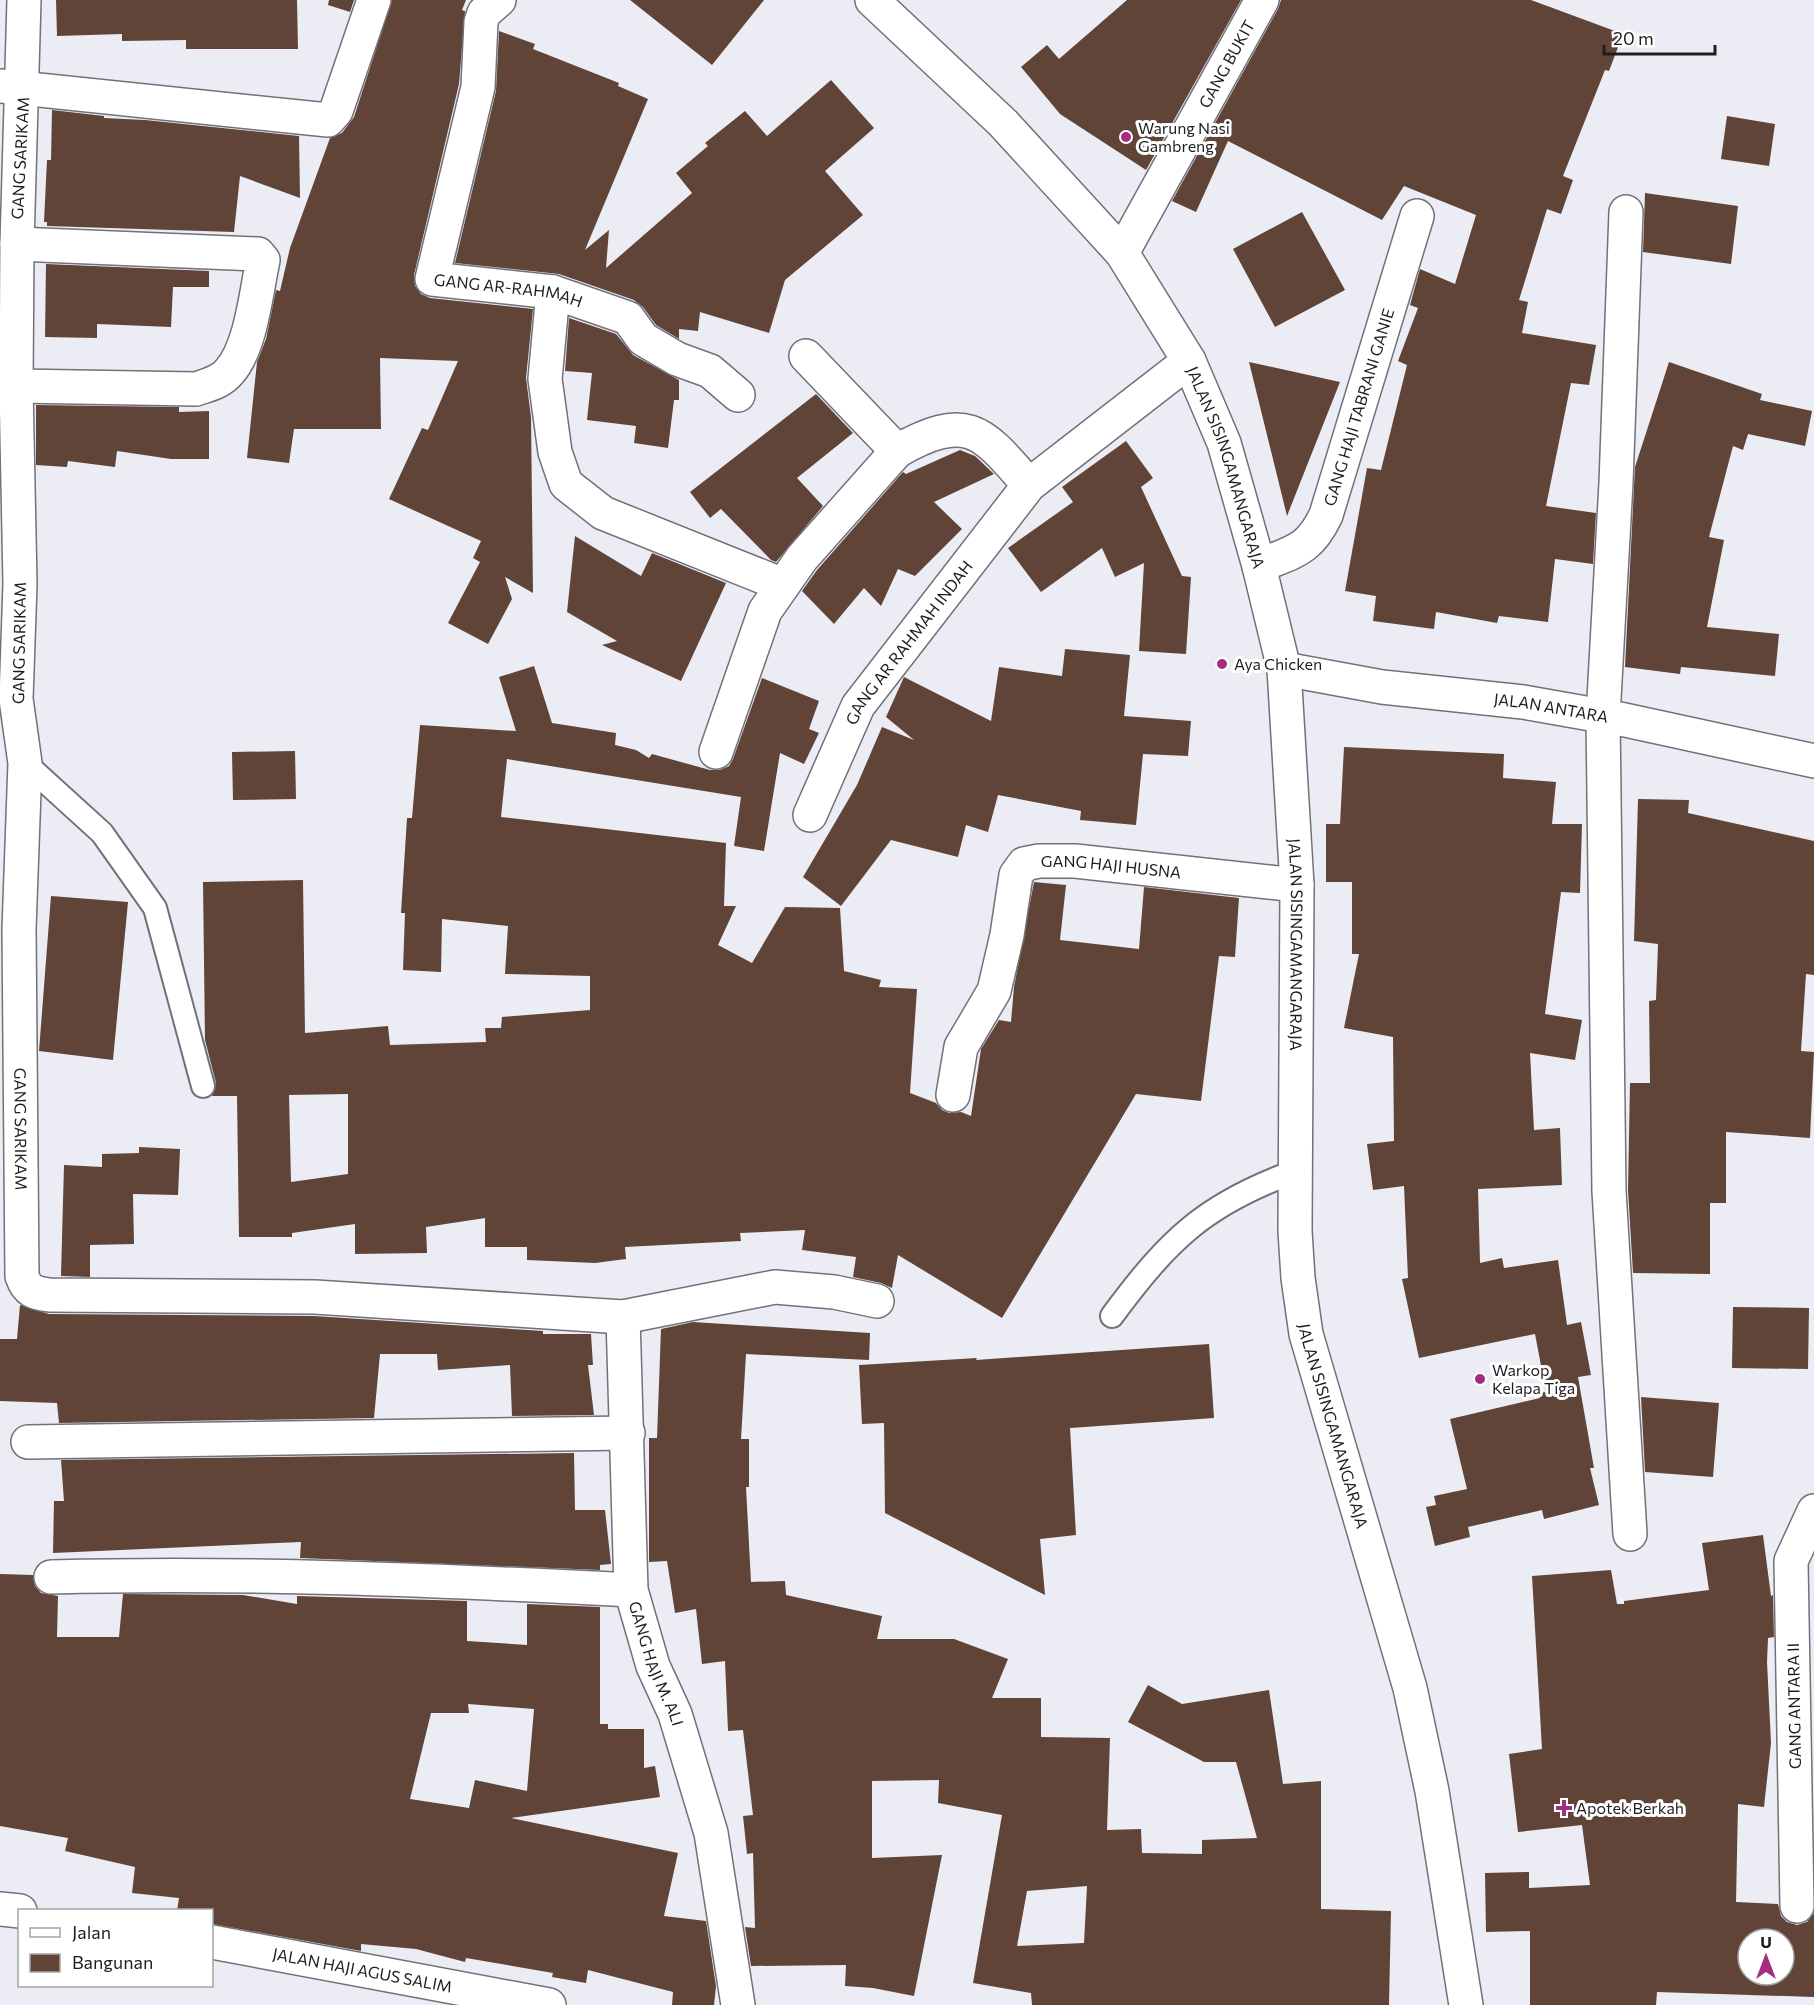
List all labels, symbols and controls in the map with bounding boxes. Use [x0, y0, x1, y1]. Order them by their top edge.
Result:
street label: GANG BUKIT [1194, 17, 1258, 111]
scale bar [1604, 18, 1715, 56]
text: 20 m [1613, 27, 1654, 49]
street label: GANG SARIKAM [7, 96, 32, 220]
place label: Warung Nasi Gambreng [1138, 118, 1230, 155]
marker: Warung Nasi Gambreng [1119, 130, 1133, 144]
street label: GANG AR-RAHMAH [433, 269, 585, 311]
street label: GANG HAJI TABRANI GANIE [1319, 306, 1397, 508]
street label: JALAN SISINGAMANGARAJA [1183, 363, 1269, 571]
street label: GANG AR RAHMAH INDAH [841, 557, 976, 727]
street label: GANG SARIKAM [8, 582, 29, 704]
place label: Aya Chicken [1234, 654, 1322, 673]
marker: Aya Chicken [1215, 657, 1229, 671]
street label: JALAN ANTARA [1493, 689, 1610, 726]
street label: JALAN SISINGAMANGARAJA [1285, 838, 1307, 1051]
street label: GANG HAJI HUSNA [1041, 851, 1182, 881]
street label: GANG SARIKAM [11, 1068, 31, 1190]
street label: JALAN SISINGAMANGARAJA [1296, 1322, 1373, 1530]
place label: Warkop Kelapa Tiga [1492, 1360, 1575, 1397]
marker: Warkop Kelapa Tiga [1473, 1372, 1487, 1386]
street label: GANG HAJI M. ALI [626, 1599, 688, 1728]
street label: GANG ANTARA II [1783, 1643, 1804, 1769]
place label: Apotek Berkah [1576, 1798, 1684, 1817]
marker: Apotek Berkah [1557, 1801, 1571, 1815]
legend [18, 1909, 213, 1987]
text: Jalan [72, 1921, 111, 1943]
north arrow [1736, 1927, 1796, 1987]
text: U [1760, 1932, 1772, 1951]
street label: JALAN HAJI AGUS SALIM [271, 1944, 454, 1996]
text: Bangunan [72, 1951, 153, 1973]

